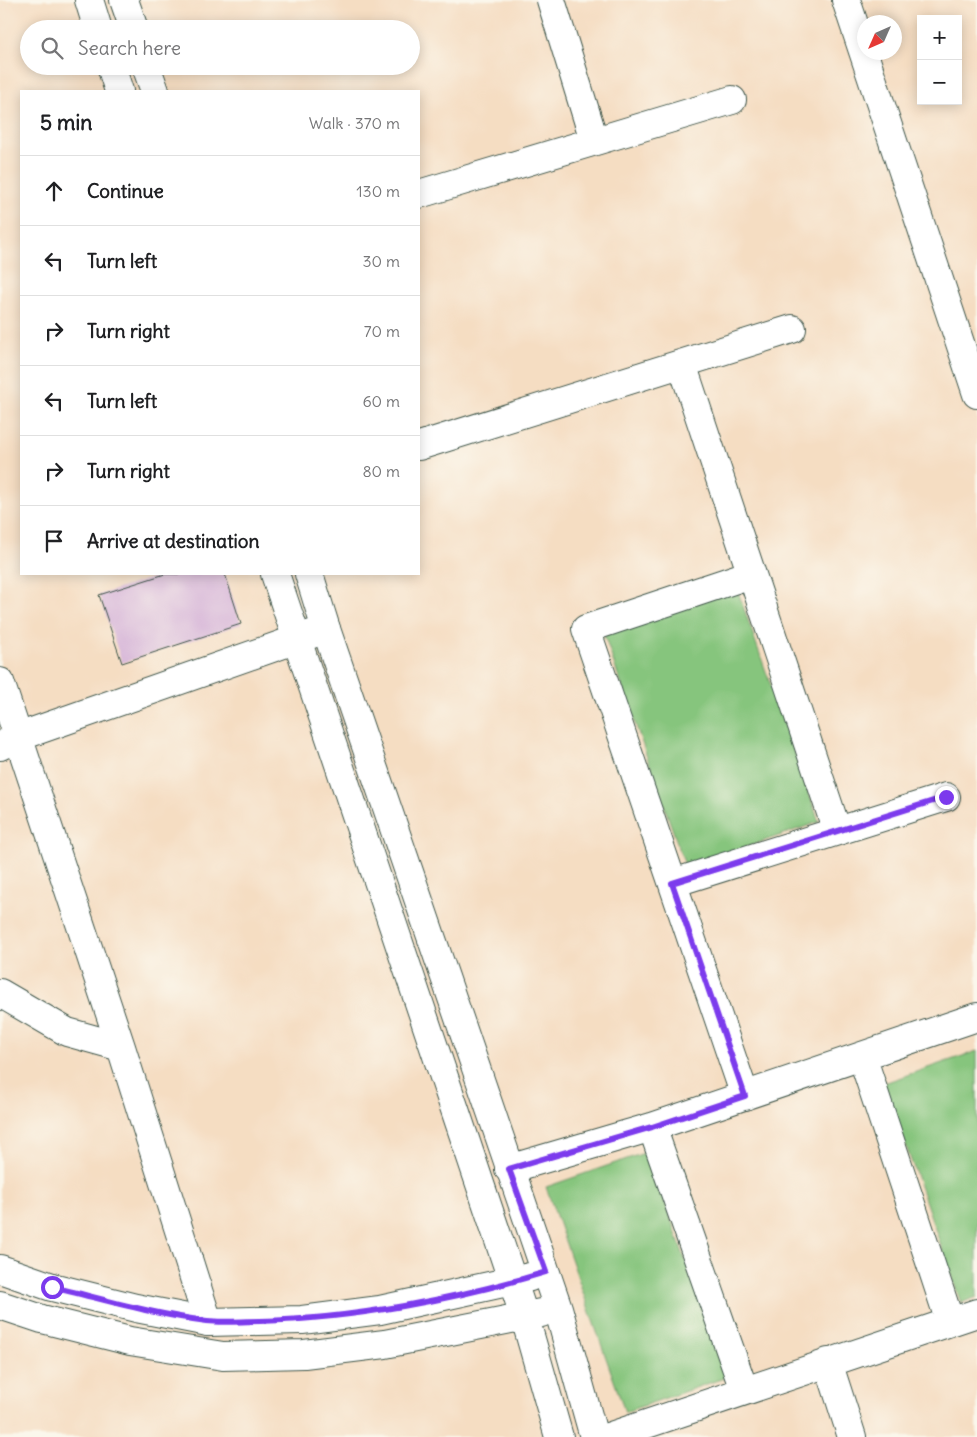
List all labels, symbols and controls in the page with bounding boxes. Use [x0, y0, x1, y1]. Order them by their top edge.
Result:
north arrow [857, 15, 902, 60]
map controls [917, 15, 962, 105]
button: + [917, 15, 962, 60]
search box [20, 20, 420, 75]
icon: search [38, 34, 66, 62]
text: Search here [78, 36, 181, 60]
button: − [917, 60, 962, 105]
text: 5 min [40, 109, 92, 136]
text: Walk · 370 m [309, 113, 400, 133]
icon: ahead [40, 177, 68, 205]
text: Continue [87, 179, 164, 203]
text: 130 m [356, 181, 400, 201]
icon: left [40, 247, 68, 275]
text: Turn left [87, 249, 157, 273]
text: 30 m [363, 251, 400, 271]
icon: right [40, 317, 68, 345]
text: Turn right [87, 319, 170, 343]
text: 70 m [364, 321, 400, 341]
icon: left [40, 387, 68, 415]
text: Turn left [87, 389, 157, 413]
text: 60 m [362, 391, 400, 411]
icon: right [40, 457, 68, 485]
text: Turn right [87, 459, 170, 483]
text: 80 m [362, 461, 400, 481]
icon: arrive [40, 527, 68, 555]
text: Arrive at destination [87, 529, 260, 553]
route end [935, 786, 958, 809]
route start [41, 1276, 64, 1299]

